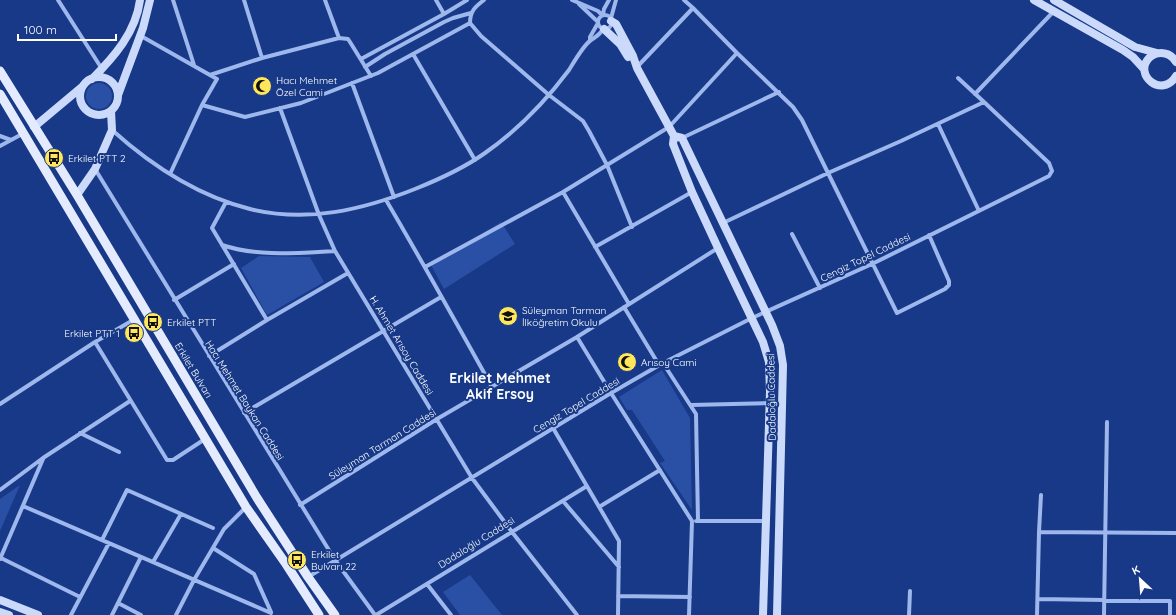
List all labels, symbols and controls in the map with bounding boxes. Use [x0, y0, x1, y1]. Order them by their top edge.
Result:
scale bar [18, 16, 116, 42]
text: 100 m [24, 22, 57, 37]
place label: Hacı Mehmet Özel Cami [276, 74, 338, 99]
mosque icon: Hacı Mehmet Özel Cami [251, 75, 273, 97]
bus stop icon: Erkilet PTT 2 [43, 147, 65, 169]
place label: Erkilet PTT 2 [68, 152, 126, 165]
street label: Cengiz Topel Caddesi [818, 230, 912, 285]
street label: H. Ahmet Arısoy Caddesi [367, 293, 436, 397]
place label: Süleyman Tarman İlköğretim Okulu [522, 304, 606, 329]
school or university icon: Süleyman Tarman İlköğretim Okulu [497, 305, 519, 327]
bus stop icon: Erkilet PTT [142, 311, 164, 333]
place label: Erkilet PTT [167, 316, 216, 329]
bus stop icon: Erkilet PTT 1 [123, 322, 145, 344]
place label: Erkilet PTT 1 [64, 327, 120, 340]
street label: Hacı Mehmet Baykan Caddesi [202, 338, 287, 463]
street label: Erkilet Bulvarı [172, 340, 215, 400]
mosque icon: Arısoy Cami [616, 351, 638, 373]
street label: Dadaloğlu Caddesi [764, 353, 779, 441]
place label: Arısoy Cami [641, 356, 696, 369]
district label: Erkilet Mehmet Akif Ersoy [449, 369, 551, 403]
street label: Cengiz Topel Caddesi [531, 374, 622, 436]
street label: Süleyman Tarman Caddesi [326, 406, 438, 483]
street label: Dadaloğlu Caddesi [436, 514, 517, 571]
place label: Erkilet Bulvarı 22 [311, 548, 357, 573]
bus stop icon: Erkilet Bulvarı 22 [286, 549, 308, 571]
north arrow [1120, 559, 1160, 599]
text: K [1129, 562, 1142, 578]

